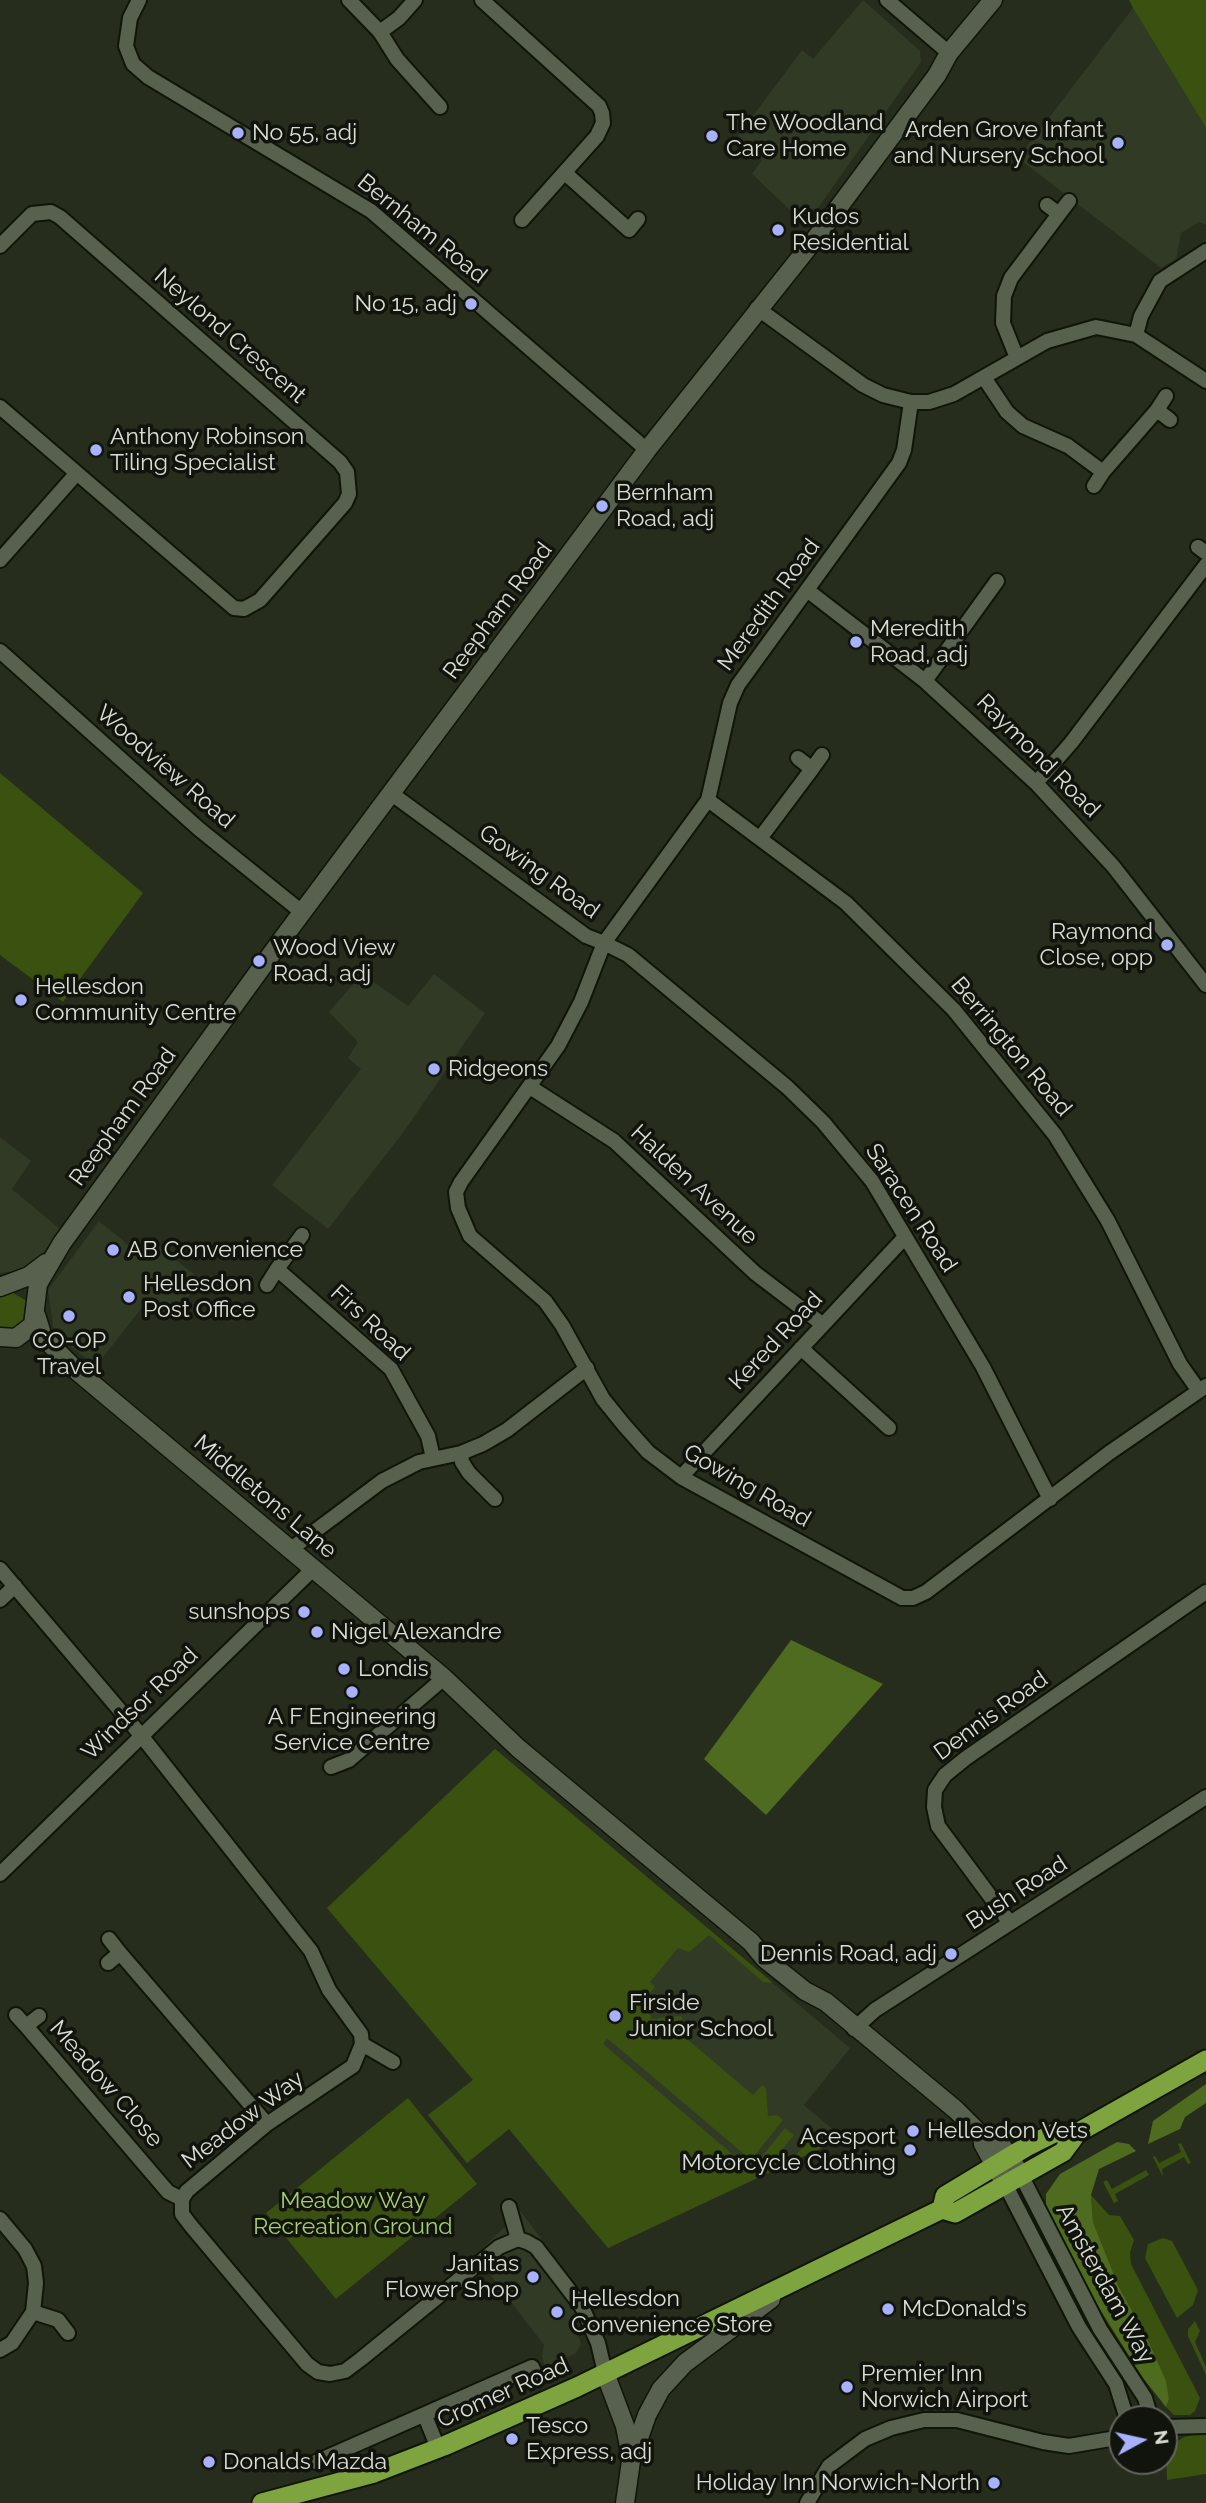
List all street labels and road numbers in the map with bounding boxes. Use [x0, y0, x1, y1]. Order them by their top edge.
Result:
street label: Bernham Road [352, 168, 492, 290]
street label: Neylond Crescent [149, 263, 311, 409]
street label: Meredith Road [712, 534, 826, 676]
street label: Reepham Road [438, 537, 558, 685]
street label: Raymond Road [971, 689, 1105, 823]
street label: Woodview Road [90, 699, 240, 835]
street label: Gowing Road [473, 819, 605, 925]
street label: Berrington Road [945, 972, 1077, 1122]
street label: Reepham Road [64, 1043, 182, 1191]
street label: Halden Avenue [625, 1119, 763, 1251]
street label: Saracen Road [859, 1139, 963, 1277]
street label: Firs Road [324, 1279, 416, 1367]
street label: Kered Road [724, 1286, 828, 1396]
street label: Middletons Lane [188, 1429, 342, 1565]
street label: Gowing Road [679, 1439, 815, 1533]
street label: Windsor Road [76, 1642, 204, 1766]
street label: Dennis Road [929, 1665, 1053, 1767]
street label: Bush Road [961, 1850, 1073, 1936]
street label: Meadow Close [44, 2015, 168, 2153]
street label: Meadow Way [177, 2065, 309, 2175]
street label: Amsterdam Way [1050, 2200, 1160, 2368]
street label: Cromer Road [433, 2352, 573, 2434]

